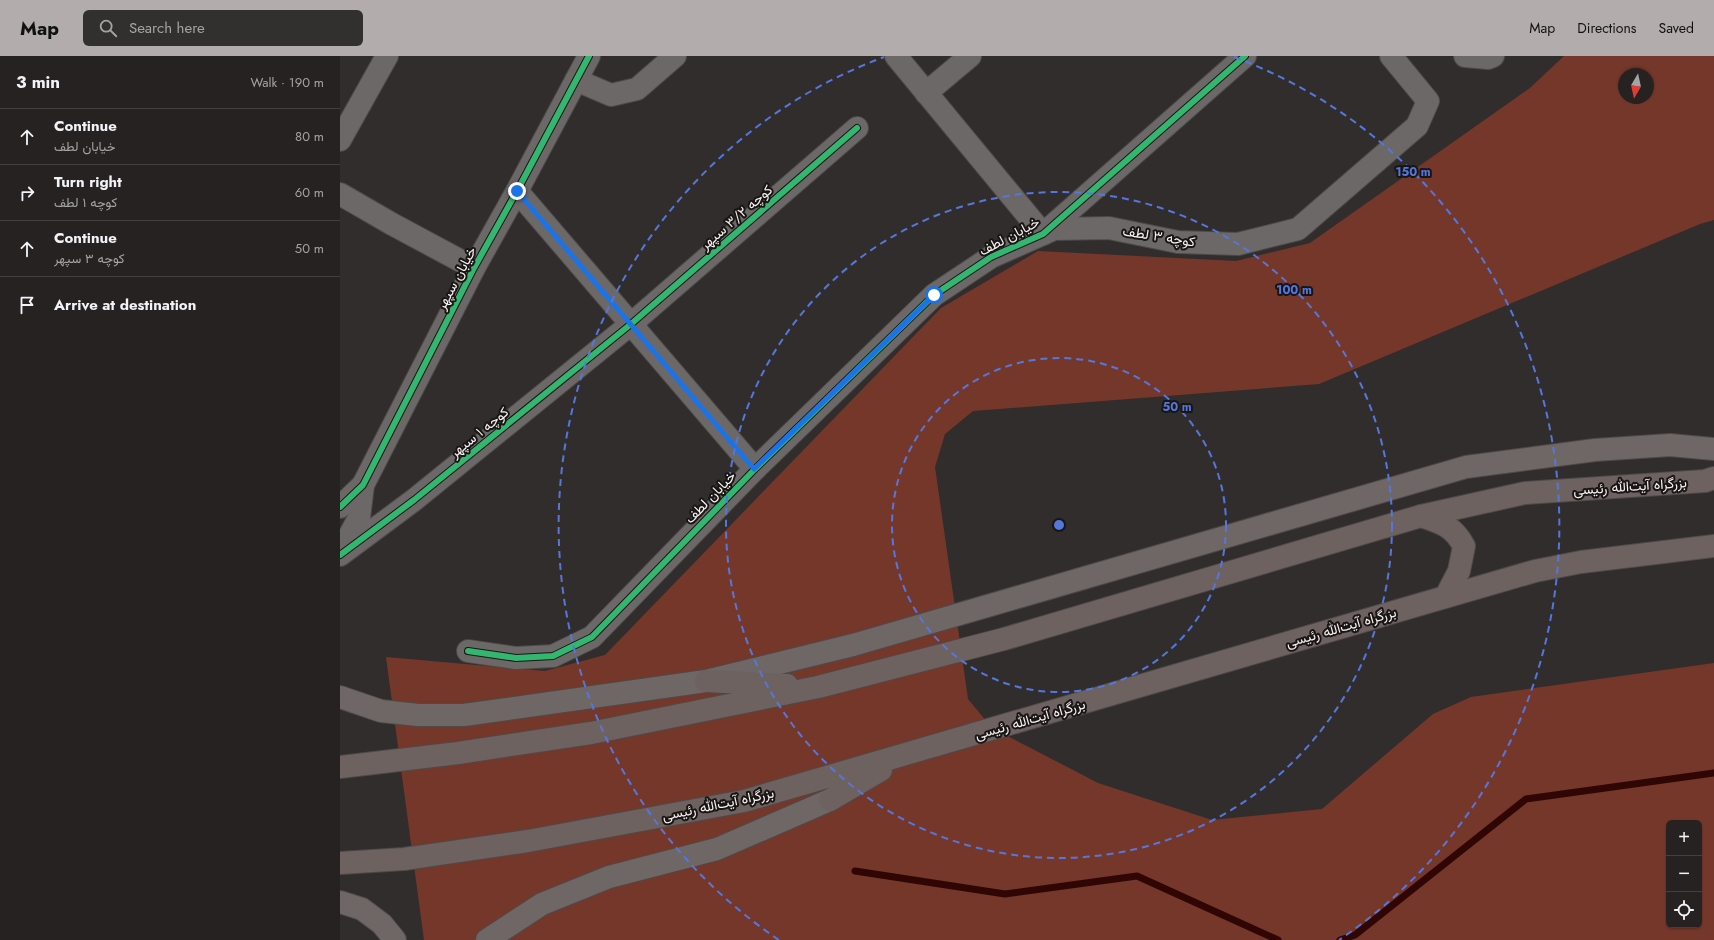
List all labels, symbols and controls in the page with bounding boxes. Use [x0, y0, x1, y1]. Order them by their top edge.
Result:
search box [83, 10, 363, 46]
text: Map [20, 15, 59, 42]
icon: search [97, 17, 119, 39]
text: Search here [129, 17, 205, 39]
text: Map [1529, 18, 1555, 38]
text: Directions [1577, 18, 1637, 38]
text: Saved [1659, 18, 1694, 38]
north arrow [1618, 68, 1654, 104]
text: 3 min [16, 70, 60, 94]
text: Walk · 190 m [251, 73, 324, 92]
text: Continue [54, 115, 117, 137]
icon: ahead [16, 126, 38, 148]
text: 80 m [295, 127, 324, 146]
text: خیابان لطف [54, 137, 115, 156]
text: 150 m [1395, 163, 1431, 181]
text: Turn right [54, 171, 122, 193]
street label: کوچه ۳/۲ سپهر [695, 180, 777, 255]
icon: right [16, 182, 38, 204]
route end [508, 182, 526, 200]
text: 60 m [295, 183, 324, 202]
text: کوچه ۱ لطف [54, 193, 117, 212]
street label: خیابان لطف [975, 212, 1043, 260]
street label: کوچه ۳ لطف [1121, 220, 1197, 252]
text: Continue [54, 227, 117, 249]
icon: ahead [16, 238, 38, 260]
text: 50 m [295, 239, 324, 258]
street label: خیابان سپهر [431, 243, 481, 314]
text: کوچه ۳ سپهر [54, 249, 125, 268]
text: 100 m [1276, 281, 1312, 299]
route start [925, 286, 943, 304]
icon: arrive [16, 294, 38, 316]
text: Arrive at destination [54, 294, 196, 316]
text: 50 m [1162, 398, 1192, 416]
street label: کوچه ۱ سپهر [444, 402, 513, 463]
street label: خیابان لطف [680, 466, 740, 528]
street label: بزرگراه آیت‌الله رئیسی [1572, 472, 1688, 500]
centre of rings [1052, 518, 1066, 532]
street label: بزرگراه آیت‌الله رئیسی [1283, 602, 1399, 652]
street label: بزرگراه آیت‌الله رئیسی [972, 694, 1088, 744]
street label: بزرگراه آیت‌الله رئیسی [660, 782, 776, 826]
map controls [1666, 820, 1702, 928]
button: + [1666, 820, 1702, 856]
button: − [1666, 856, 1702, 892]
button: locate [1666, 892, 1702, 928]

